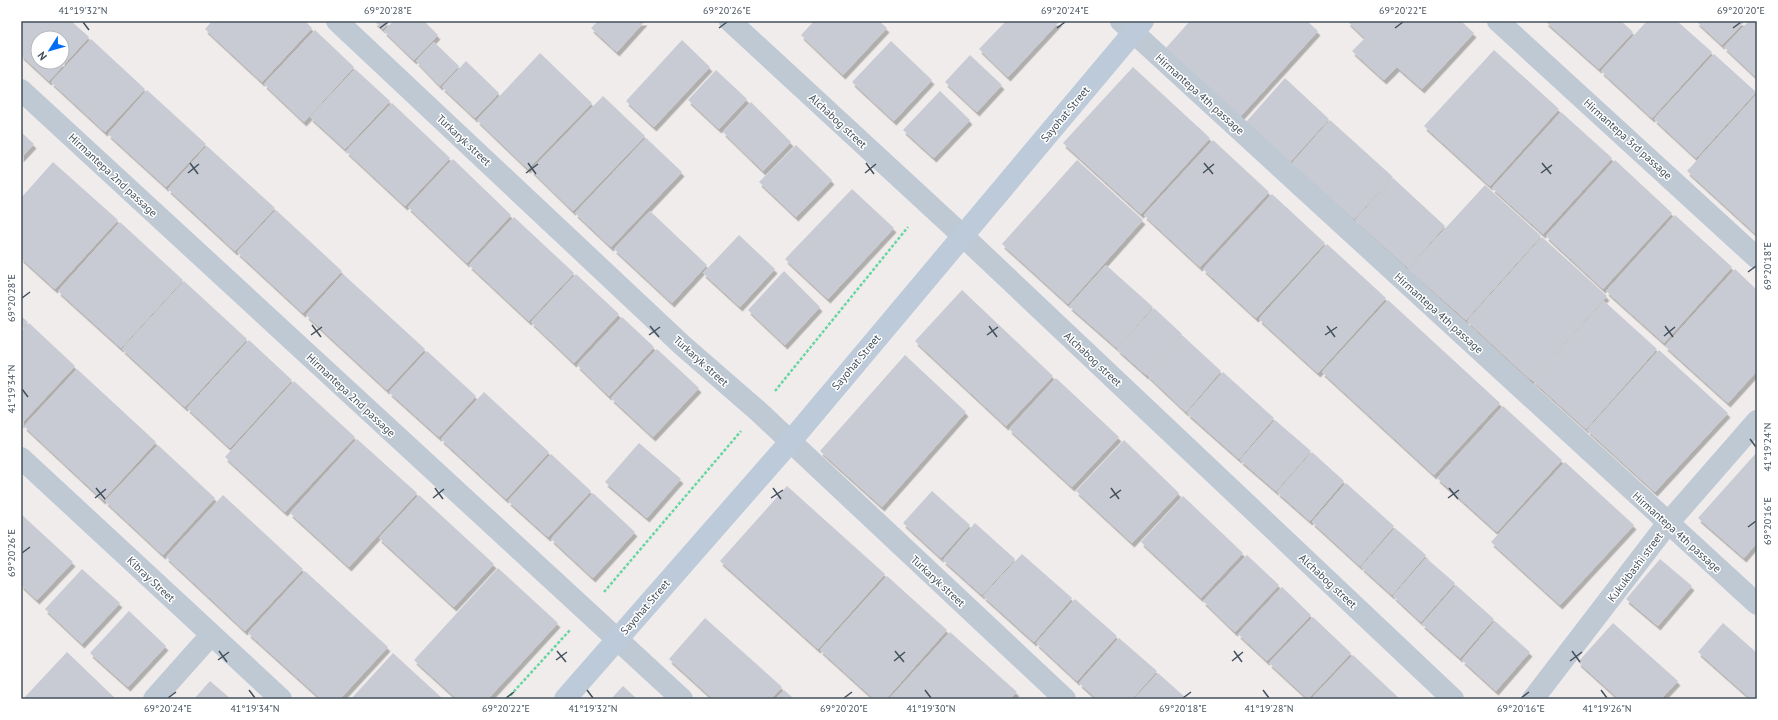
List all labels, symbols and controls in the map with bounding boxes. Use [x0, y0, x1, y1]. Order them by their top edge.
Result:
text: 41°19'32"N [58, 4, 108, 17]
text: 69°20'28"E [364, 4, 412, 17]
text: 69°20'26"E [703, 4, 751, 17]
text: 69°20'24"E [1041, 4, 1089, 17]
text: 69°20'22"E [1379, 4, 1427, 17]
text: 69°20'20"E [1717, 4, 1765, 17]
north arrow [30, 30, 70, 70]
text: N [34, 49, 50, 63]
street label: Hirmantepa 4th passage [1153, 51, 1247, 138]
street label: Sayohat Street [1038, 83, 1093, 145]
street label: Alchabog street [806, 91, 870, 151]
street label: Hirmantepa 3rd passage [1581, 96, 1675, 183]
street label: Turkaryk street [434, 111, 494, 169]
street label: Hirmantepa 2nd passage [66, 130, 161, 220]
text: 69°20'18"E [1761, 242, 1774, 290]
street label: Hirmantepa 4th passage [1392, 270, 1486, 357]
text: 69°20'28"E [5, 274, 18, 322]
street label: Alchabog street [1061, 329, 1125, 389]
street label: Sayohat Street [829, 331, 884, 393]
street label: Turkaryk street [671, 333, 732, 389]
street label: Hirmantepa 2nd passage [304, 350, 399, 440]
text: 41°19'34"N [5, 364, 18, 414]
text: 41°19'24"N [1761, 422, 1774, 472]
street label: Hirmantepa 4th passage [1630, 489, 1724, 576]
text: 69°20'16"E [1761, 497, 1774, 545]
text: 69°20'26"E [5, 529, 18, 577]
street label: Kukukbashi street [1604, 529, 1666, 605]
street label: Alchabog street [1296, 551, 1360, 611]
street label: Turkaryk street [908, 552, 968, 610]
street label: Kibray Street [124, 553, 178, 605]
street label: Sayohat Street [617, 576, 673, 637]
text: 69°20'24"E [144, 702, 192, 715]
text: 41°19'34"N [230, 702, 280, 715]
text: 69°20'22"E [482, 702, 530, 715]
text: 41°19'32"N [568, 702, 618, 715]
text: 69°20'20"E [820, 702, 868, 715]
text: 41°19'30"N [906, 702, 956, 715]
text: 69°20'18"E [1159, 702, 1207, 715]
text: 41°19'28"N [1244, 702, 1294, 715]
text: 69°20'16"E [1497, 702, 1545, 715]
text: 41°19'26"N [1582, 702, 1632, 715]

